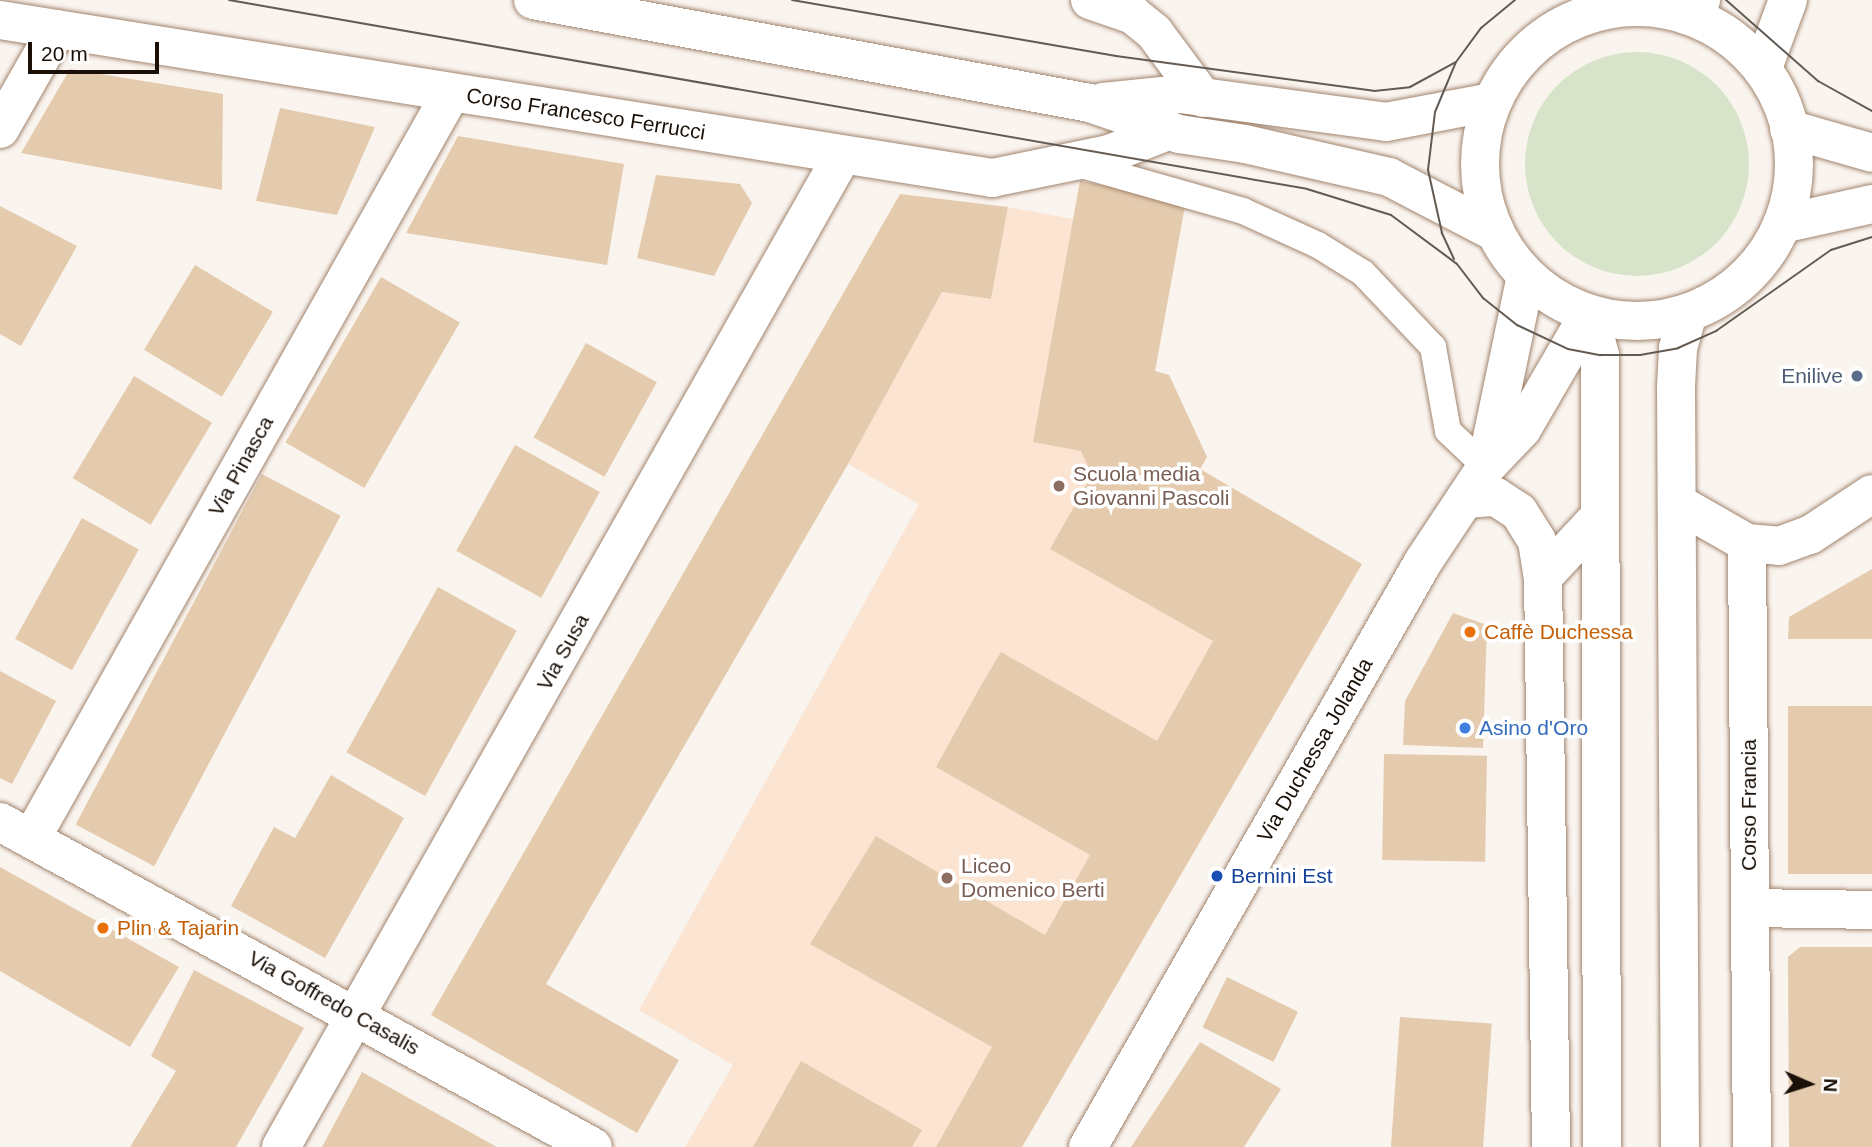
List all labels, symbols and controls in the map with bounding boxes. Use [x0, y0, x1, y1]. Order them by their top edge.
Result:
scale bar [32, 28, 163, 72]
text: 20 m [41, 42, 88, 65]
street label: Corso Francesco Ferrucci [465, 83, 707, 145]
place label: Enilive [1781, 363, 1843, 389]
marker: Enilive [1849, 368, 1865, 384]
street label: Via Pinasca [203, 412, 279, 520]
place label: Scuola media Giovanni Pascoli [1073, 461, 1229, 511]
marker: Scuola media Giovanni Pascoli [1051, 478, 1067, 494]
street label: Via Susa [532, 609, 594, 695]
place label: Caffè Duchessa [1484, 619, 1633, 645]
marker: Caffè Duchessa [1462, 624, 1478, 640]
street label: Via Duchessa Jolanda [1252, 653, 1378, 847]
place label: Asino d'Oro [1479, 715, 1588, 741]
marker: Asino d'Oro [1457, 720, 1473, 736]
street label: Corso Francia [1736, 739, 1762, 871]
place label: Liceo Domenico Berti [961, 853, 1105, 903]
place label: Bernini Est [1231, 863, 1333, 889]
marker: Bernini Est [1209, 868, 1225, 884]
marker: Liceo Domenico Berti [939, 870, 955, 886]
place label: Plin & Tajarin [117, 915, 240, 941]
marker: Plin & Tajarin [95, 920, 111, 936]
street label: Via Goffredo Casalis [244, 945, 424, 1061]
north arrow [1774, 1049, 1844, 1119]
text: N [1820, 1078, 1841, 1093]

